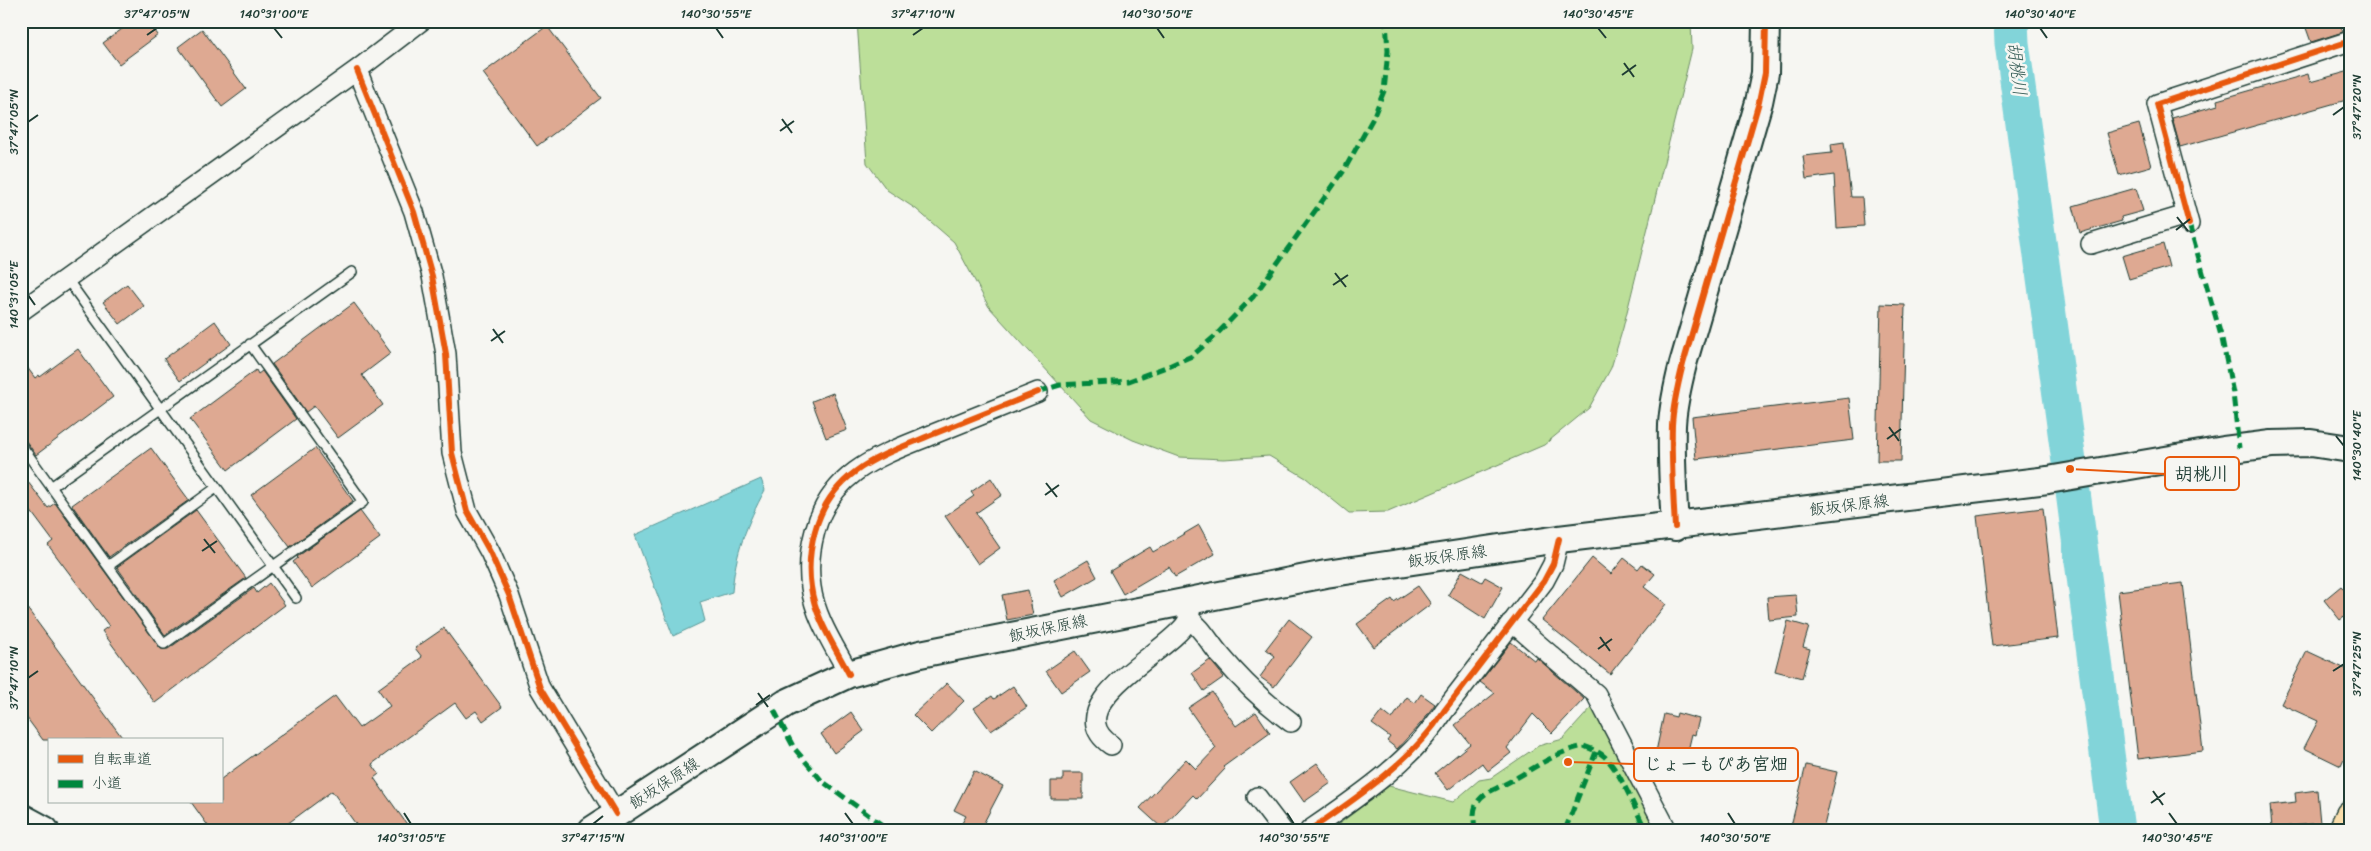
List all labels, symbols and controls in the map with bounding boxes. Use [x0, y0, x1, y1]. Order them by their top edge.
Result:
text: 37°47'05"N [124, 3, 190, 25]
text: 140°31'00"E [240, 3, 310, 25]
text: 140°30'55"E [681, 3, 752, 25]
text: 37°47'10"N [891, 3, 955, 25]
text: 140°30'50"E [1122, 3, 1194, 25]
text: 140°30'45"E [1563, 3, 1635, 25]
text: 140°30'40"E [2005, 3, 2077, 25]
water label: 胡桃川 [1998, 40, 2036, 98]
text: 37°47'20"N [2346, 74, 2368, 140]
text: 37°47'05"N [3, 89, 25, 155]
text: 140°31'05"E [3, 260, 25, 329]
text: 140°30'40"E [2346, 409, 2368, 481]
callout: 胡桃川 [2165, 457, 2239, 490]
text: 胡桃川 [2175, 458, 2229, 490]
street label: 飯坂保原線 [1808, 486, 1890, 524]
street label: 飯坂保原線 [1405, 536, 1489, 576]
street label: 飯坂保原線 [1006, 605, 1090, 651]
text: 37°47'25"N [2346, 631, 2368, 696]
text: 37°47'10"N [3, 646, 25, 710]
legend [48, 738, 222, 804]
text: 自転車道 [92, 746, 152, 772]
callout: じょーもぴあ宮畑 [1634, 748, 1798, 781]
text: じょーもぴあ宮畑 [1644, 748, 1788, 780]
street label: 飯坂保原線 [623, 749, 705, 817]
text: 小道 [92, 770, 122, 796]
text: 140°31'05"E [377, 827, 446, 849]
text: 37°47'15"N [561, 827, 625, 849]
text: 140°31'00"E [819, 827, 889, 849]
text: 140°30'55"E [1259, 827, 1330, 849]
text: 140°30'50"E [1700, 827, 1772, 849]
text: 140°30'45"E [2142, 827, 2214, 849]

